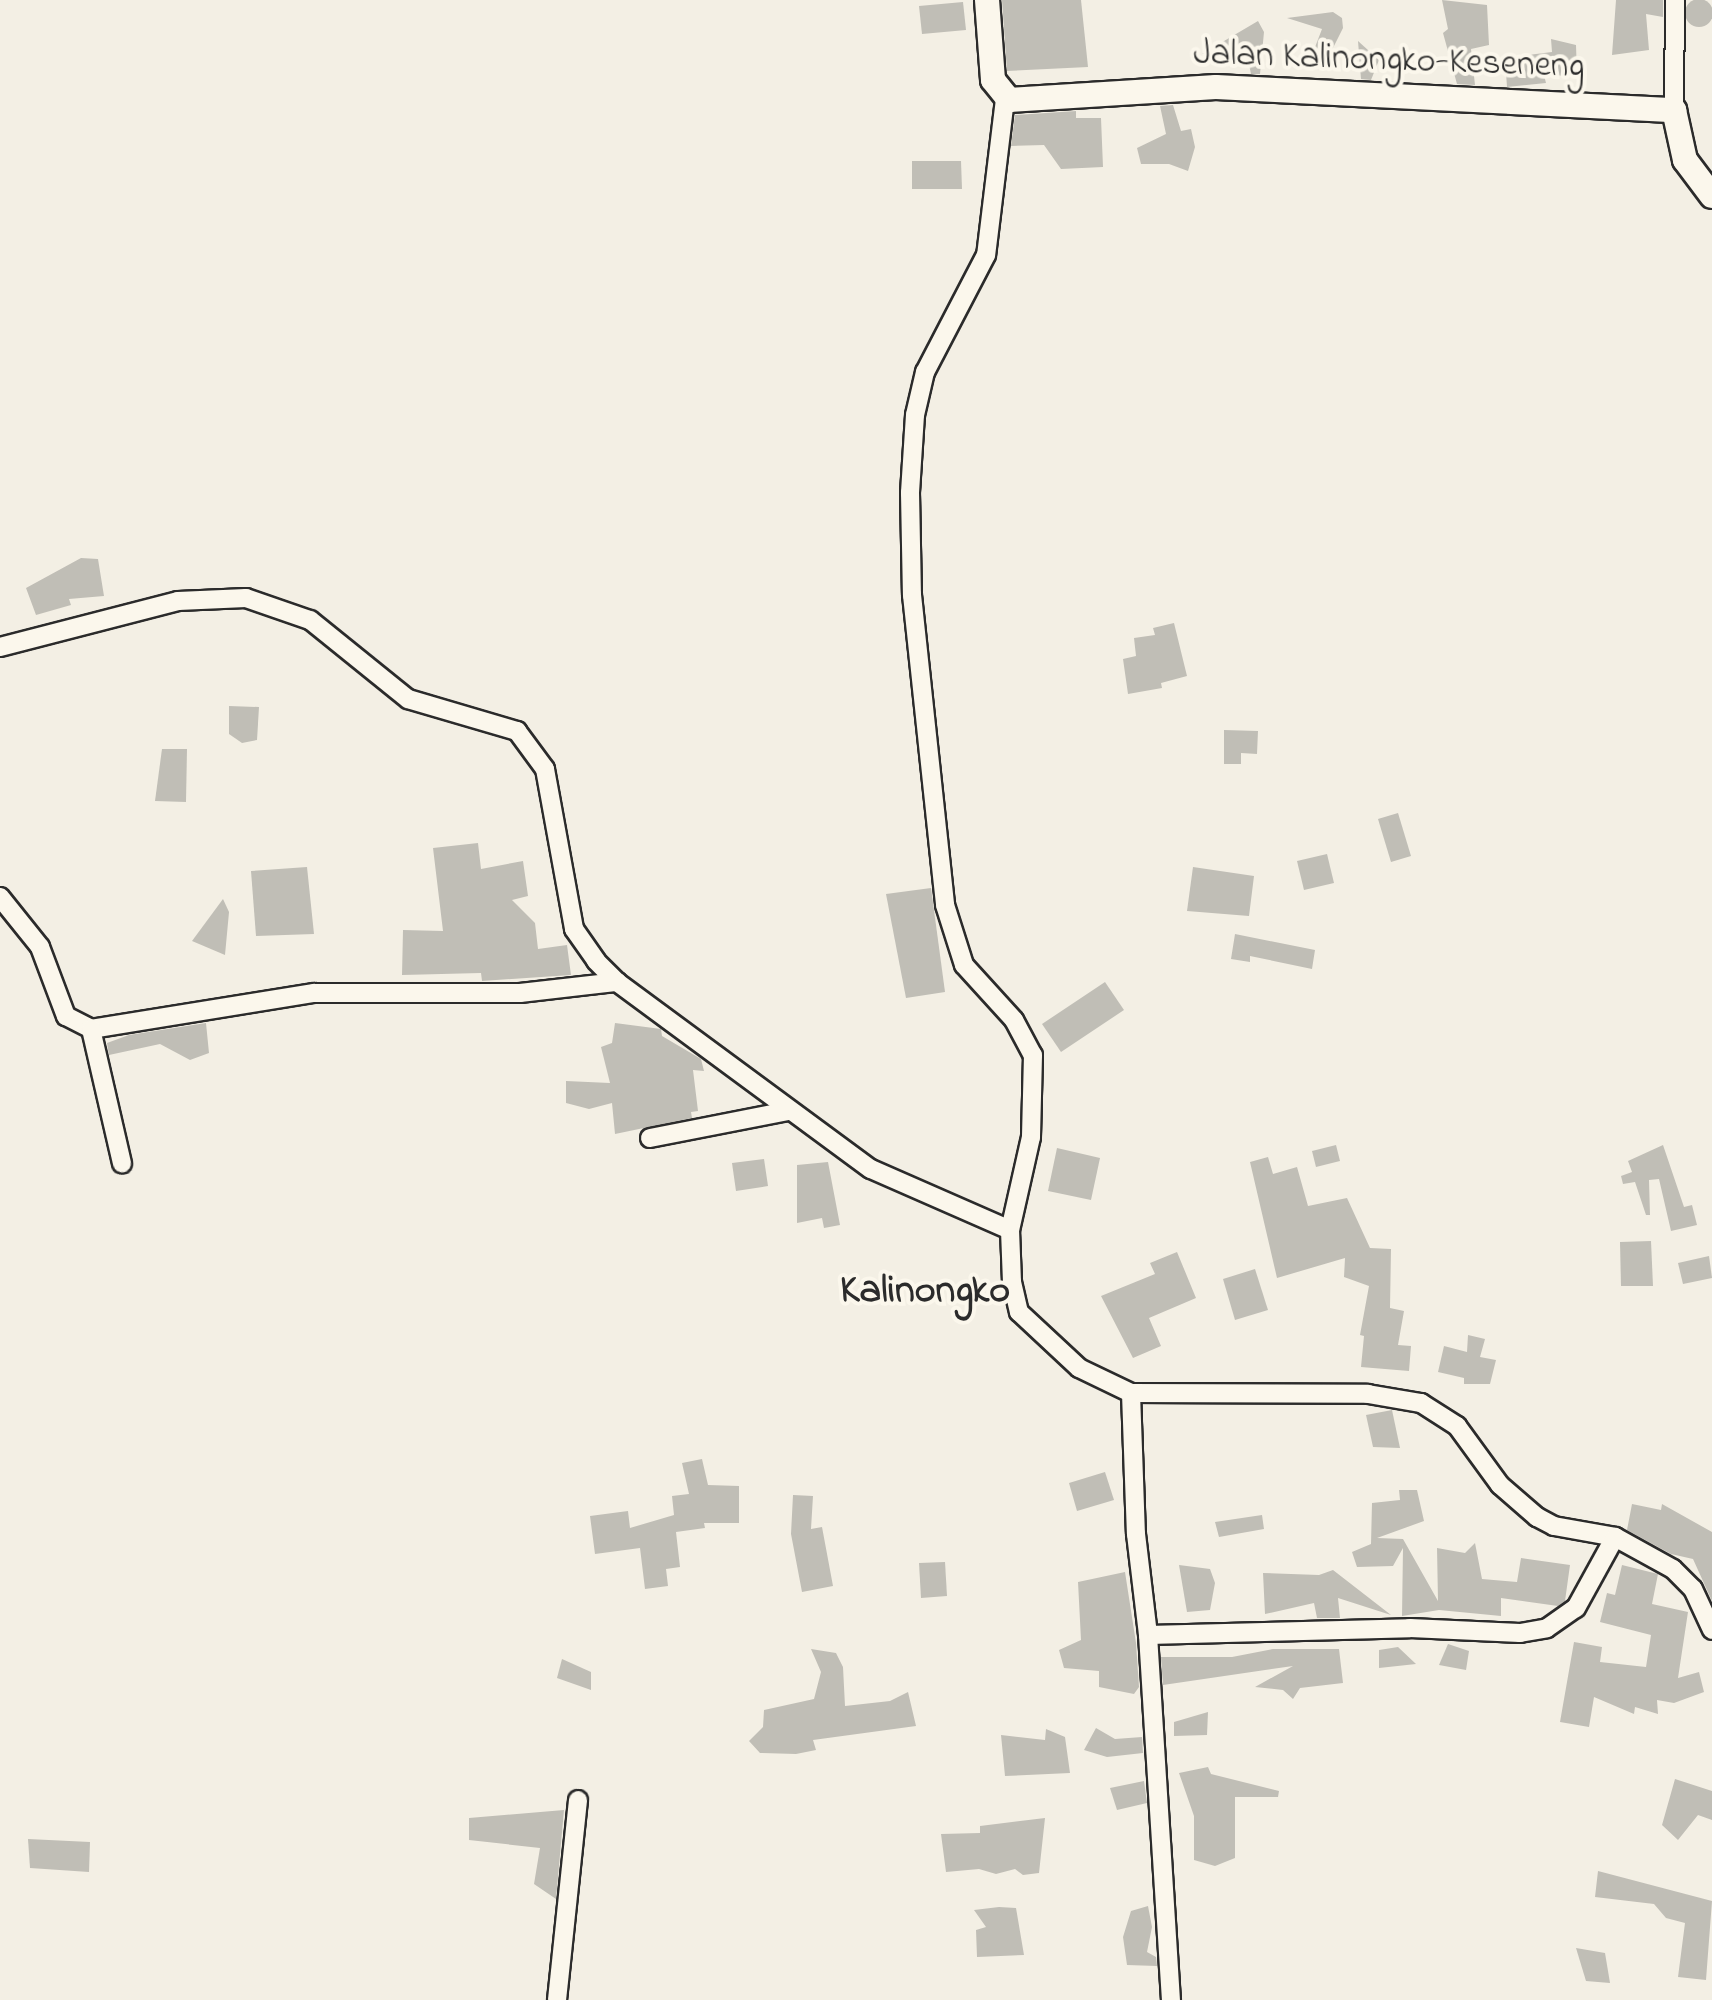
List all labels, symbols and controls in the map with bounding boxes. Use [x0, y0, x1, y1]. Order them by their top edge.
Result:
street label: Jalan Kalinongko-Keseneng [1193, 33, 1585, 89]
district label: Kalinongko [840, 1268, 1010, 1316]

